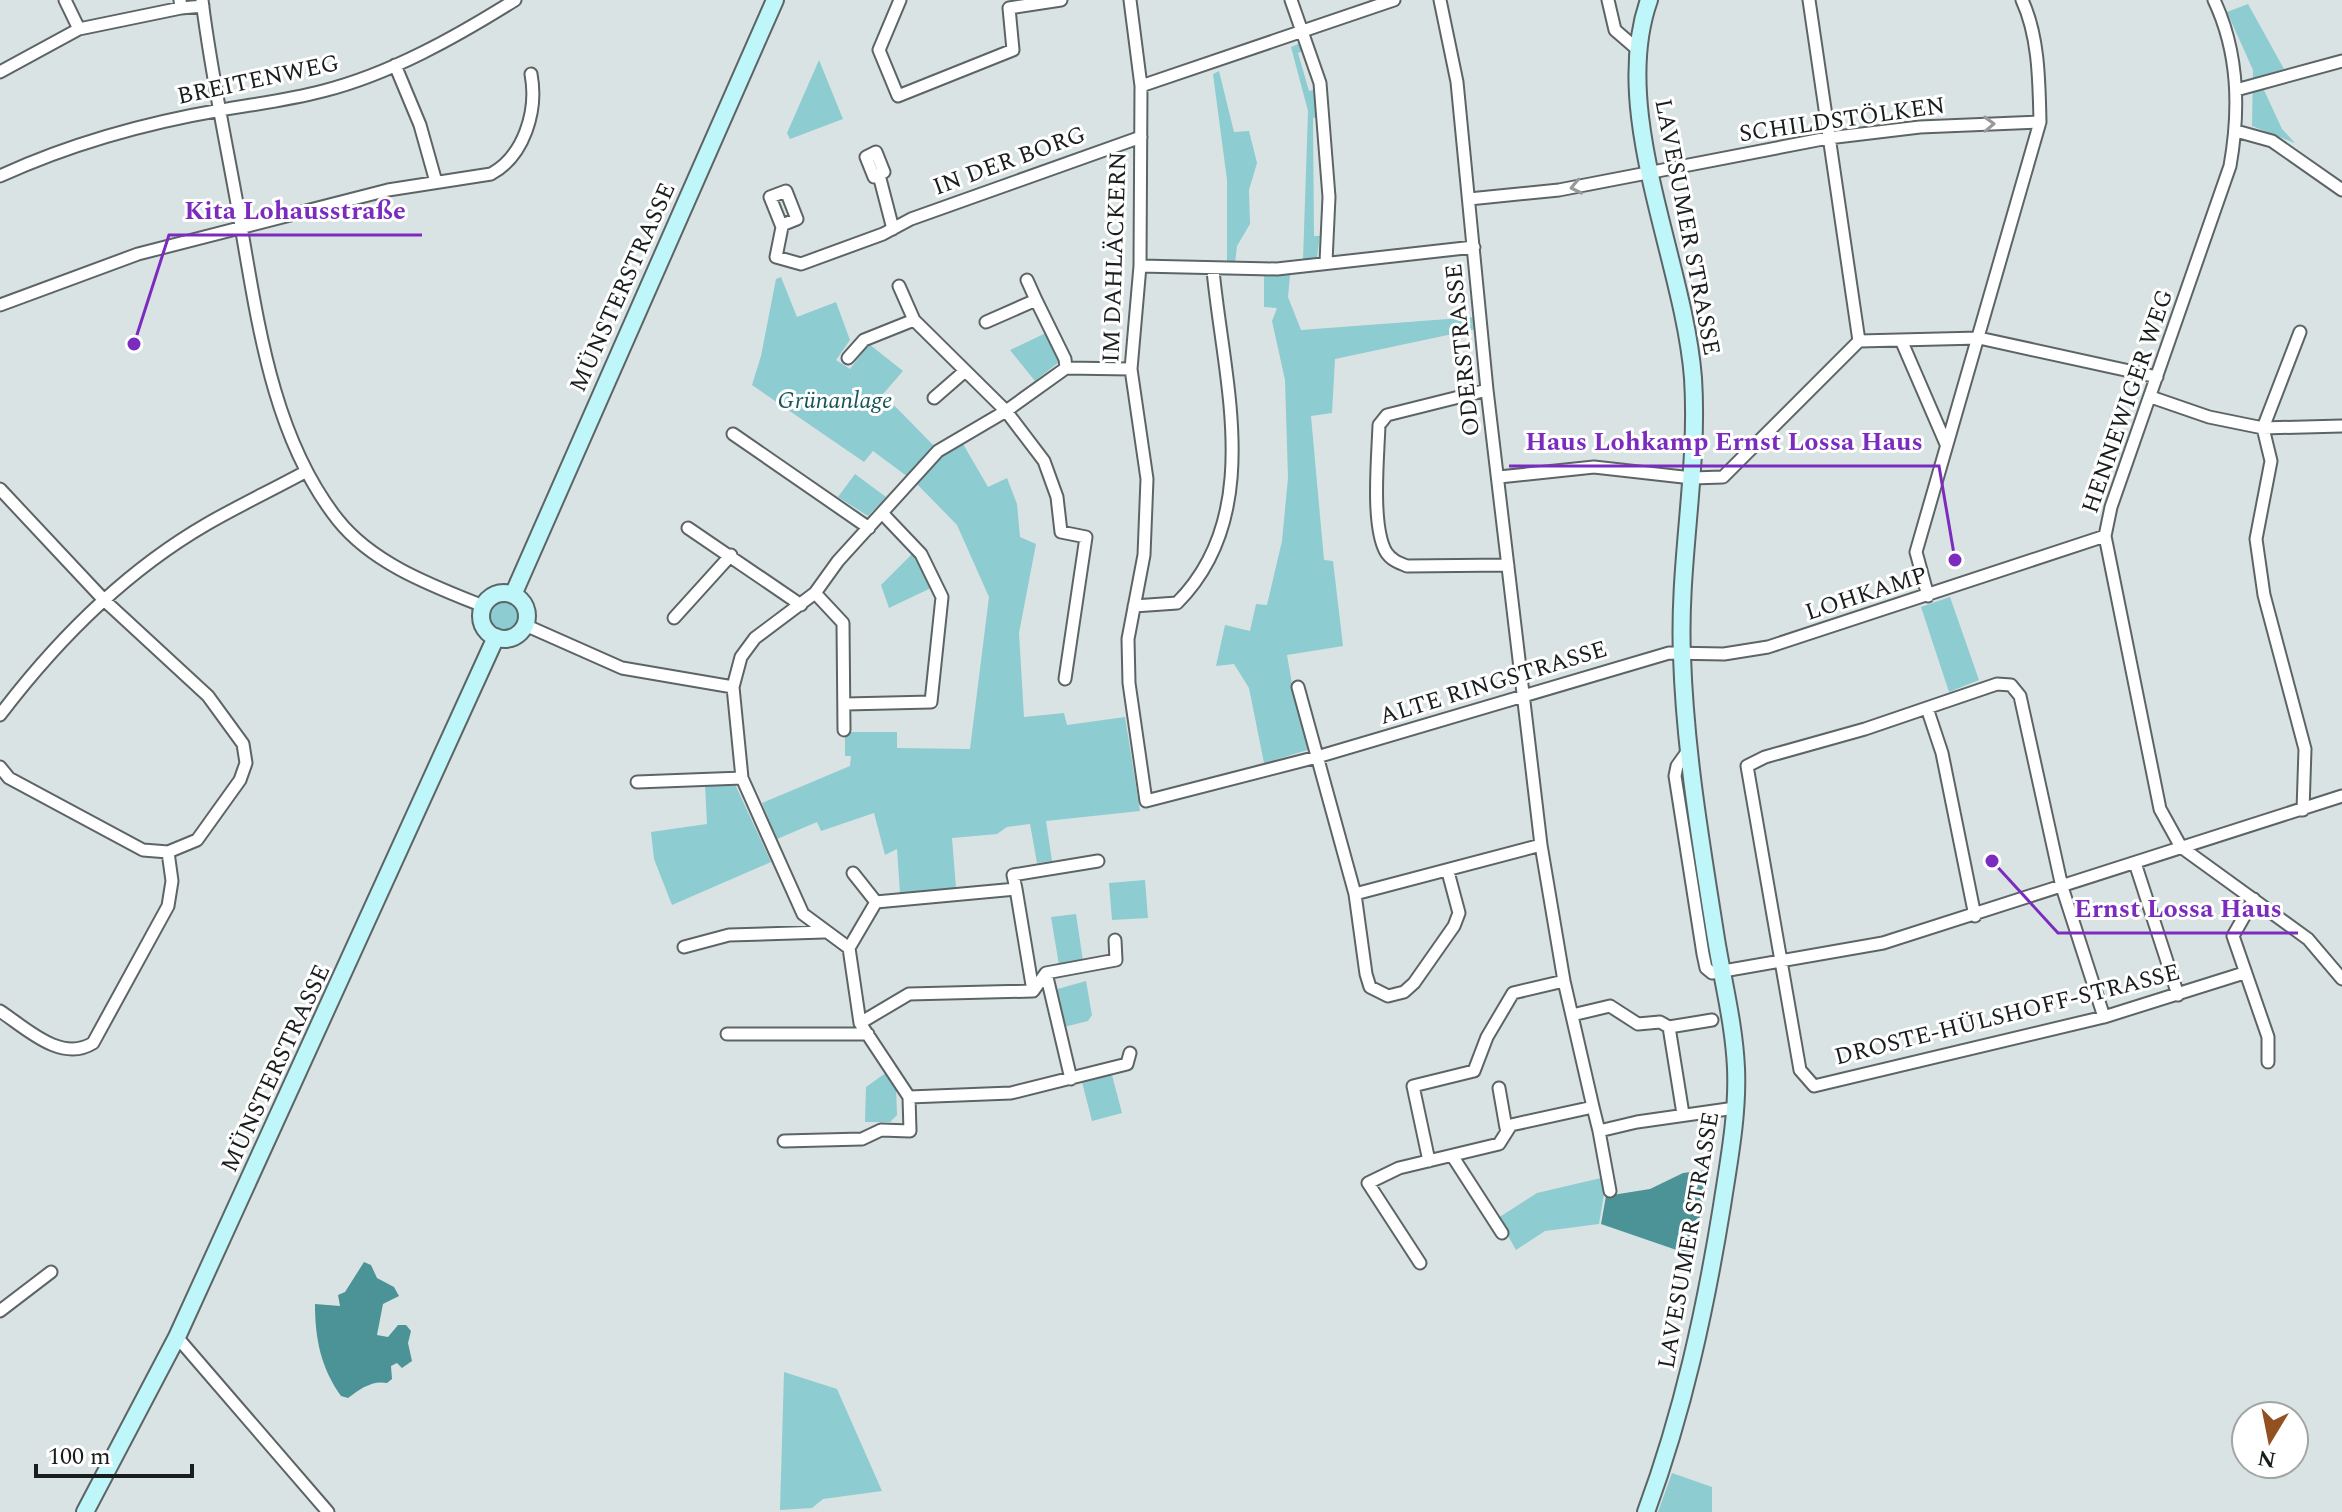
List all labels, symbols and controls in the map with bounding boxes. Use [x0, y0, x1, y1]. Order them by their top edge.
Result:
street label: BREITENWEG [174, 45, 343, 115]
street label: SCHILDSTÖLKEN [1737, 88, 1948, 152]
street label: LAVESUMER STRASSE [1644, 96, 1730, 359]
one-way arrow [1983, 115, 1996, 132]
street label: IN DER BORG [928, 117, 1091, 205]
street label: IM DAHLÄCKERN [1093, 151, 1137, 363]
street label: MÜNSTERSTRASSE [561, 177, 685, 398]
one-way arrow [1569, 178, 1583, 195]
callout: Kita Lohausstraße [169, 185, 422, 235]
text: Kita Lohausstraße [184, 191, 406, 231]
street label: ODERSTRASSE [1436, 262, 1490, 438]
street label: HENNEWIGER WEG [2073, 284, 2183, 518]
park label: Grünanlage [777, 383, 893, 419]
callout: Haus Lohkamp Ernst Lossa Haus [1509, 416, 1939, 466]
text: Haus Lohkamp Ernst Lossa Haus [1525, 422, 1923, 462]
street label: LOHKAMP [1800, 557, 1932, 631]
street label: ALTE RINGSTRASSE [1375, 631, 1612, 735]
callout: Ernst Lossa Haus [2058, 883, 2298, 933]
text: Ernst Lossa Haus [2074, 889, 2282, 929]
street label: DROSTE-HÜLSHOFF-STRASSE [1831, 955, 2184, 1075]
street label: MÜNSTERSTRASSE [212, 958, 340, 1178]
street label: LAVESUMER STRASSE [1649, 1109, 1729, 1372]
north arrow [2230, 1400, 2310, 1480]
scale bar [36, 1428, 192, 1478]
text: 100 m [48, 1439, 111, 1475]
text: N [2255, 1440, 2278, 1476]

